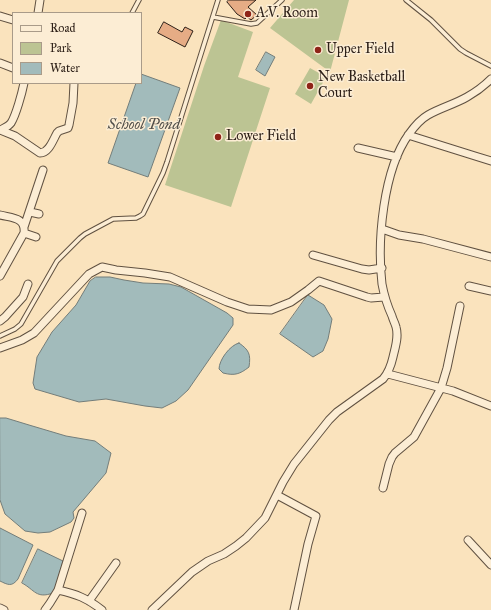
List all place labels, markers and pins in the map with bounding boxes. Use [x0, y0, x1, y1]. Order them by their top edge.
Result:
place label: A.V. Room [256, 6, 318, 22]
marker: A.V. Room [243, 9, 253, 19]
place label: Upper Field [326, 42, 394, 58]
marker: Upper Field [313, 45, 323, 55]
place label: New Basketball Court [318, 70, 405, 102]
marker: New Basketball Court [305, 81, 315, 91]
place label: Lower Field [226, 129, 296, 145]
marker: Lower Field [213, 132, 223, 142]

